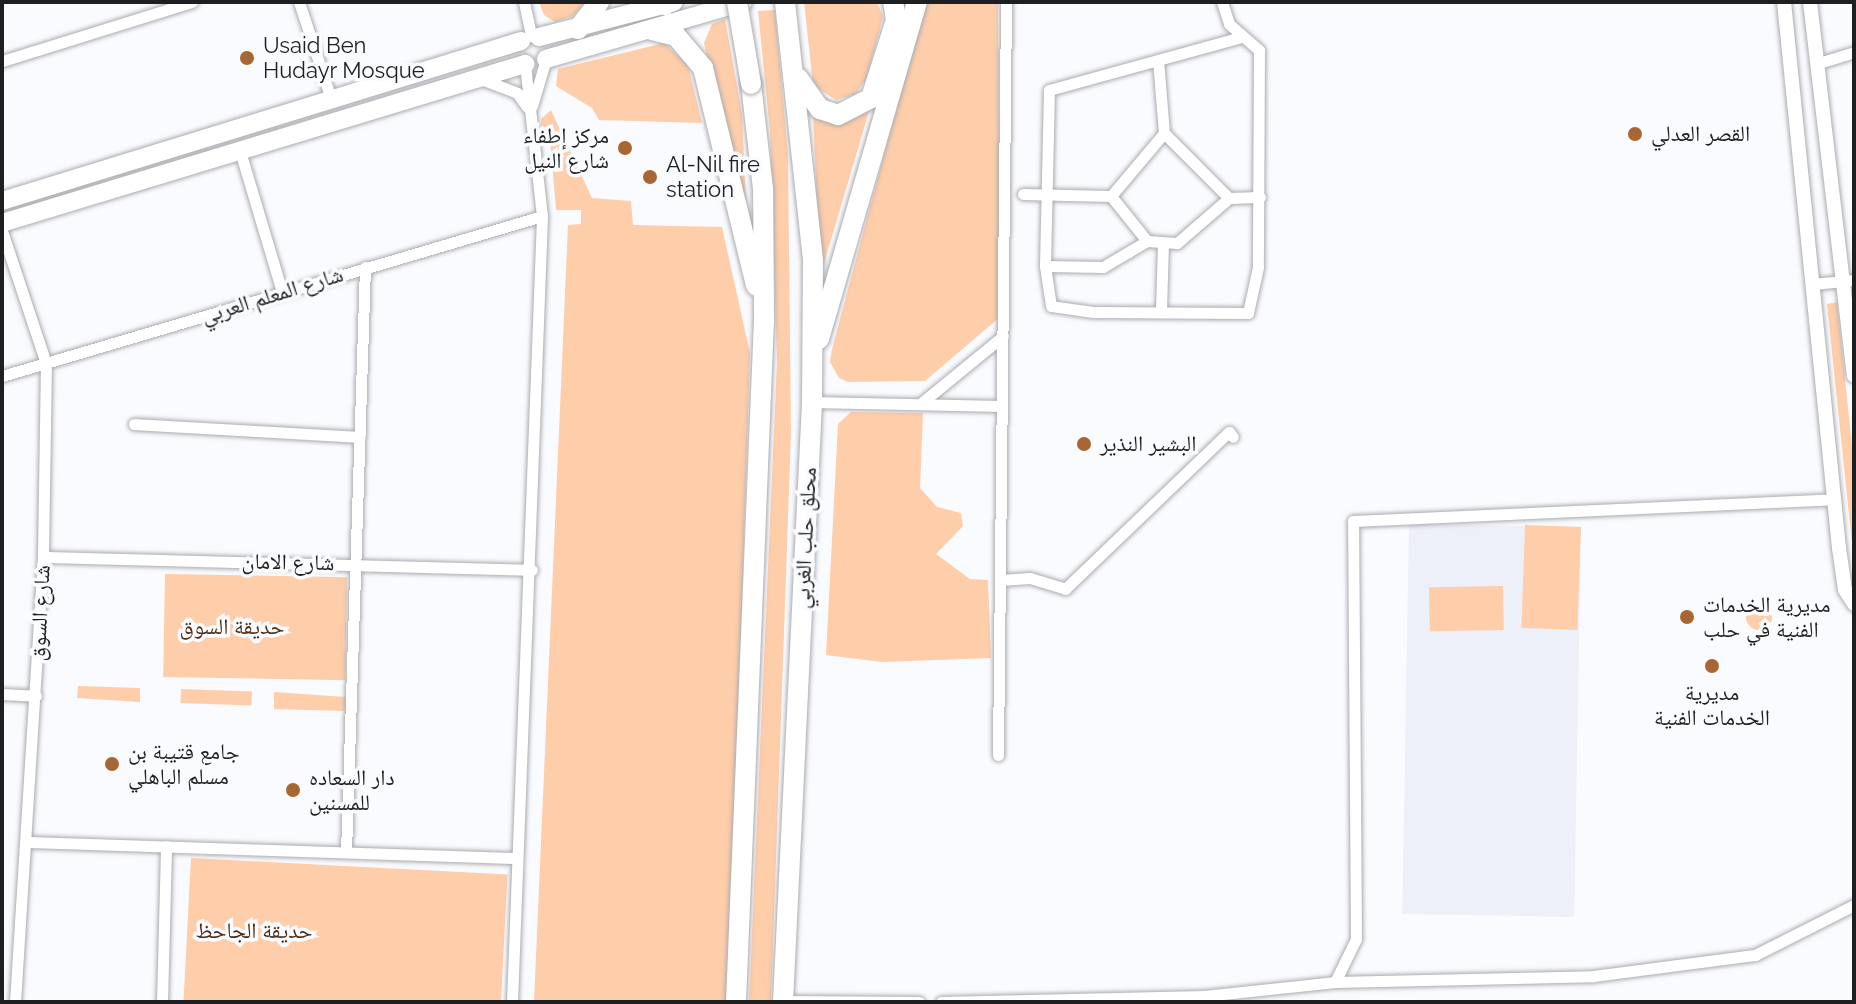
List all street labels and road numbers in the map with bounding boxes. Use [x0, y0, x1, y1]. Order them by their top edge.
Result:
street label: شارع المعلم العربي [198, 261, 346, 329]
street label: محلق حلب الغربي [788, 466, 822, 610]
street label: شارع الامان [241, 548, 335, 576]
street label: شارع السوق [24, 564, 56, 662]

